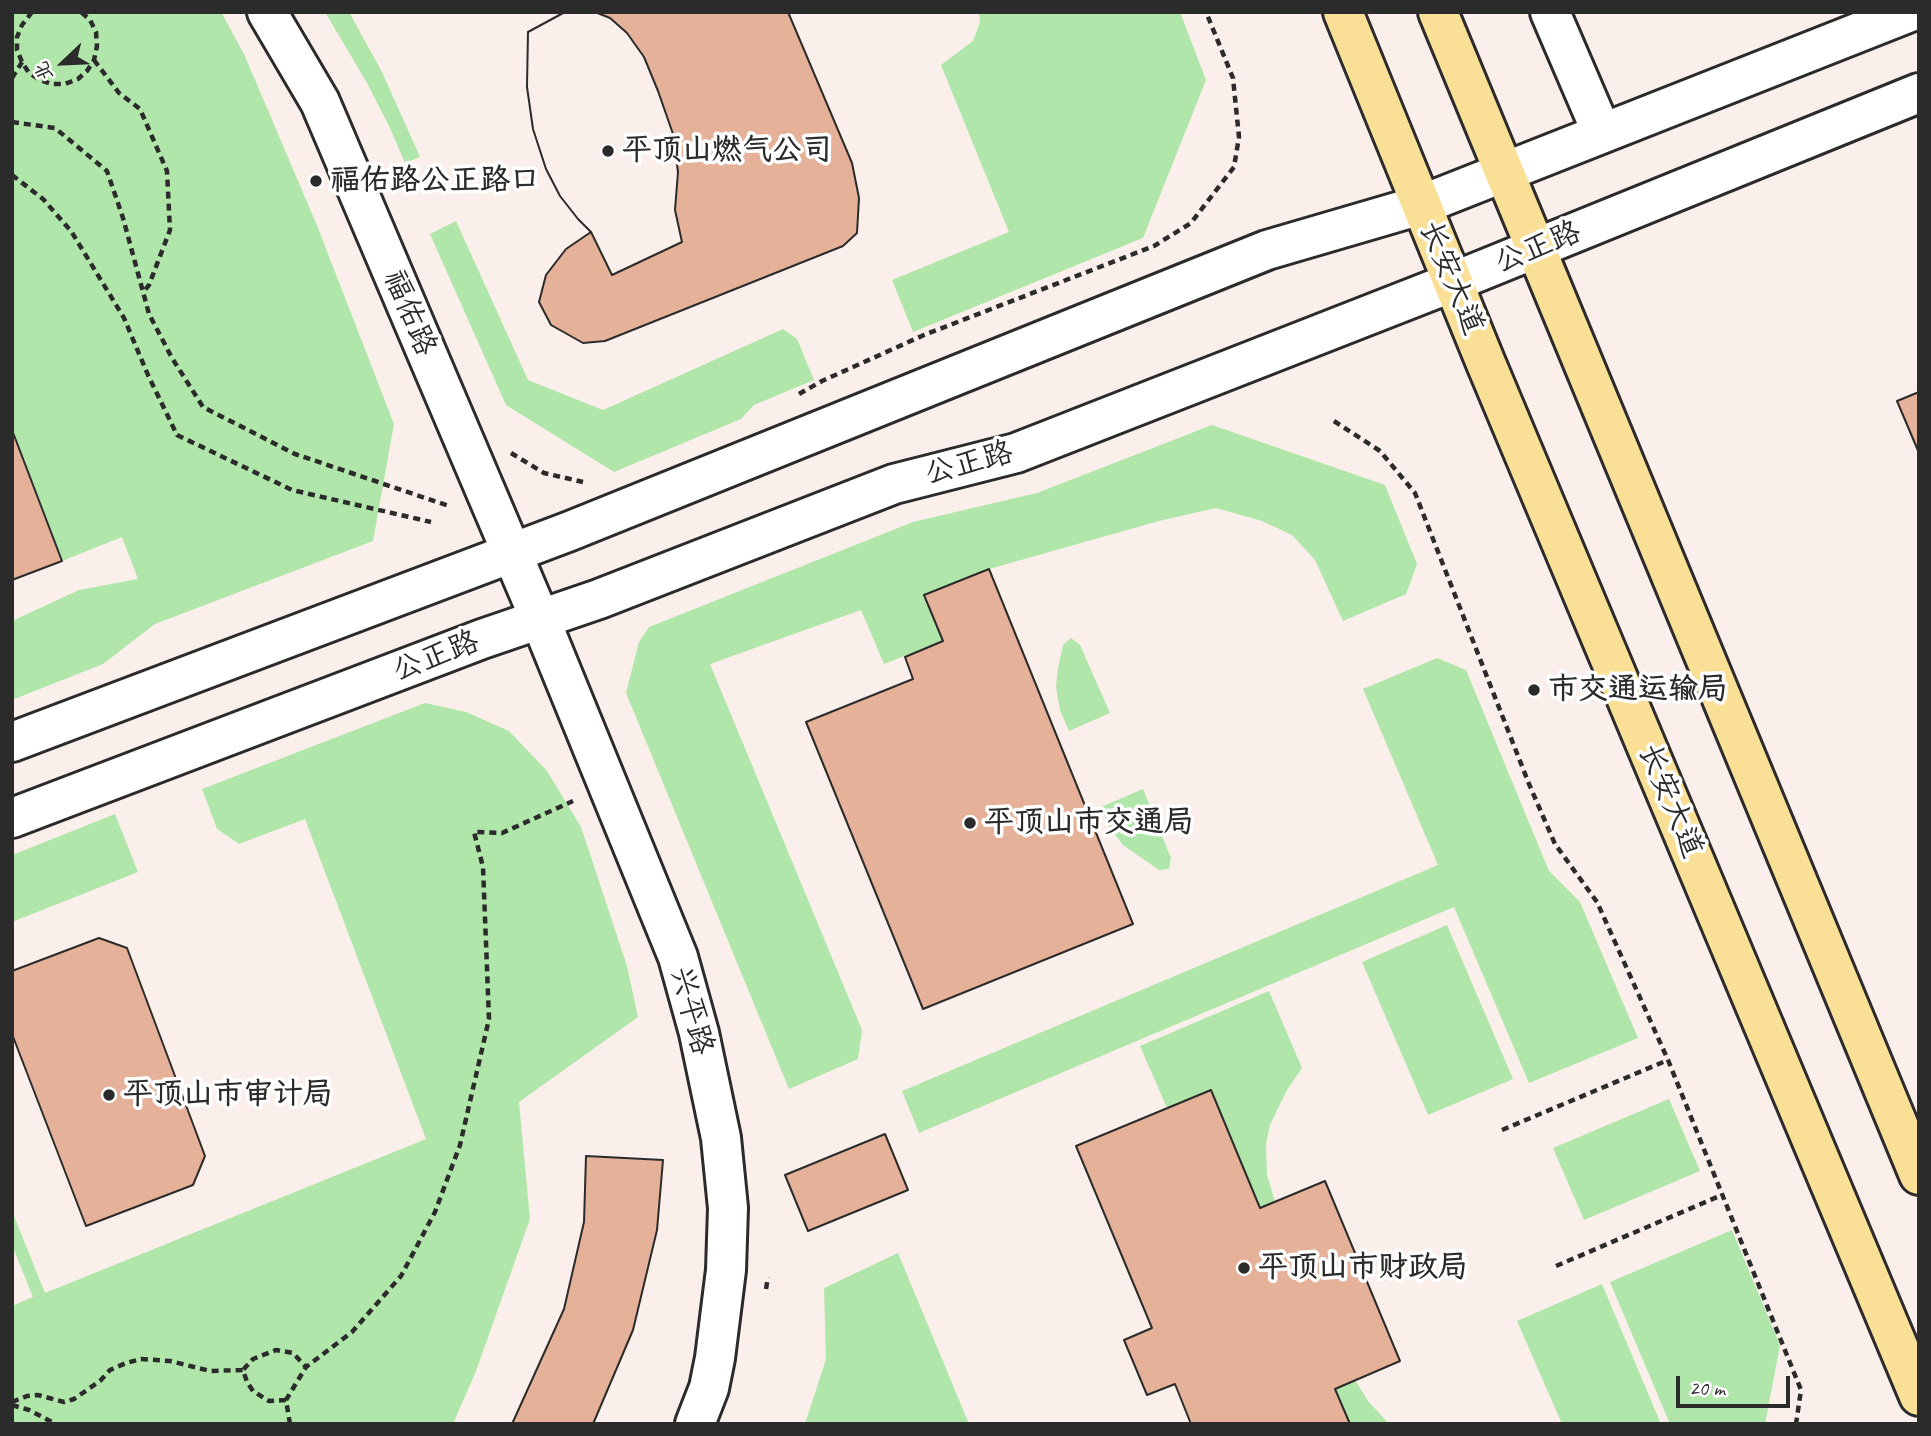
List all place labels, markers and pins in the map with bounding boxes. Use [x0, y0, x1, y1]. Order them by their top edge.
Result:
place label: 平顶山燃气公司 [622, 133, 832, 169]
marker: 平顶山燃气公司 [600, 143, 616, 159]
place label: 福佑路公正路口 [330, 163, 540, 199]
marker: 福佑路公正路口 [308, 173, 324, 189]
place label: 市交通运输局 [1548, 672, 1728, 708]
marker: 市交通运输局 [1526, 682, 1542, 698]
place label: 平顶山市交通局 [984, 805, 1194, 841]
marker: 平顶山市交通局 [962, 815, 978, 831]
place label: 平顶山市审计局 [123, 1077, 333, 1113]
marker: 平顶山市审计局 [101, 1087, 117, 1103]
place label: 平顶山市财政局 [1258, 1250, 1468, 1286]
marker: 平顶山市财政局 [1236, 1260, 1252, 1276]

